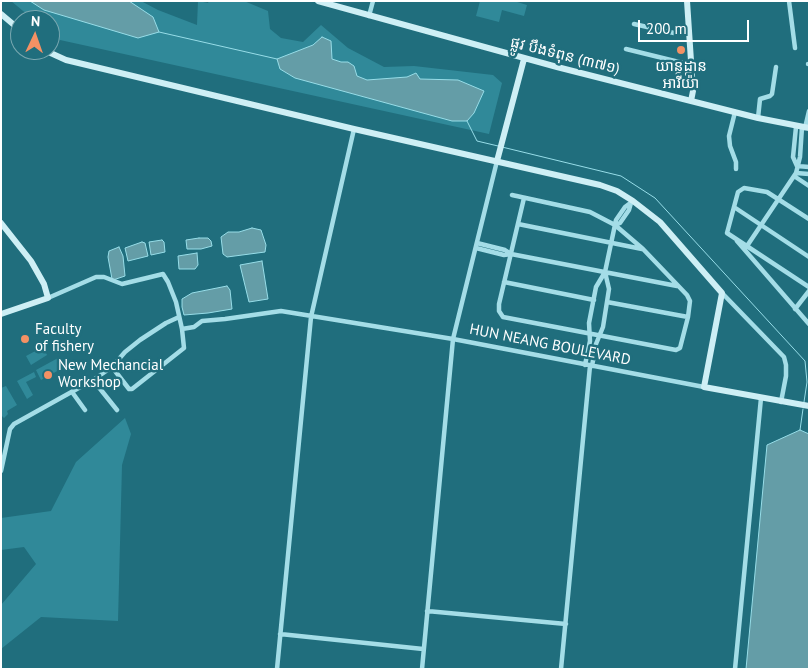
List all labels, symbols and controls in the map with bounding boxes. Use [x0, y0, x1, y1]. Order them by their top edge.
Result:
north arrow [10, 10, 60, 60]
scale bar [640, 10, 751, 42]
text: N [31, 12, 41, 30]
text: 200 m [646, 19, 687, 38]
street label: ផ្លូវ បឹងទំពុន (៣៧១) [508, 34, 622, 78]
marker: យាន្ដដ្ឋាន អារីយ៉ា [675, 44, 687, 56]
place label: យាន្ដដ្ឋាន អារីយ៉ា [655, 58, 707, 93]
place label: Faculty of fishery [35, 321, 94, 356]
street label: HUN NEANG BOULEVARD [468, 321, 632, 369]
marker: Faculty of fishery [19, 333, 31, 345]
place label: New Mechancial Workshop [58, 357, 163, 392]
marker: New Mechancial Workshop [42, 369, 54, 381]

